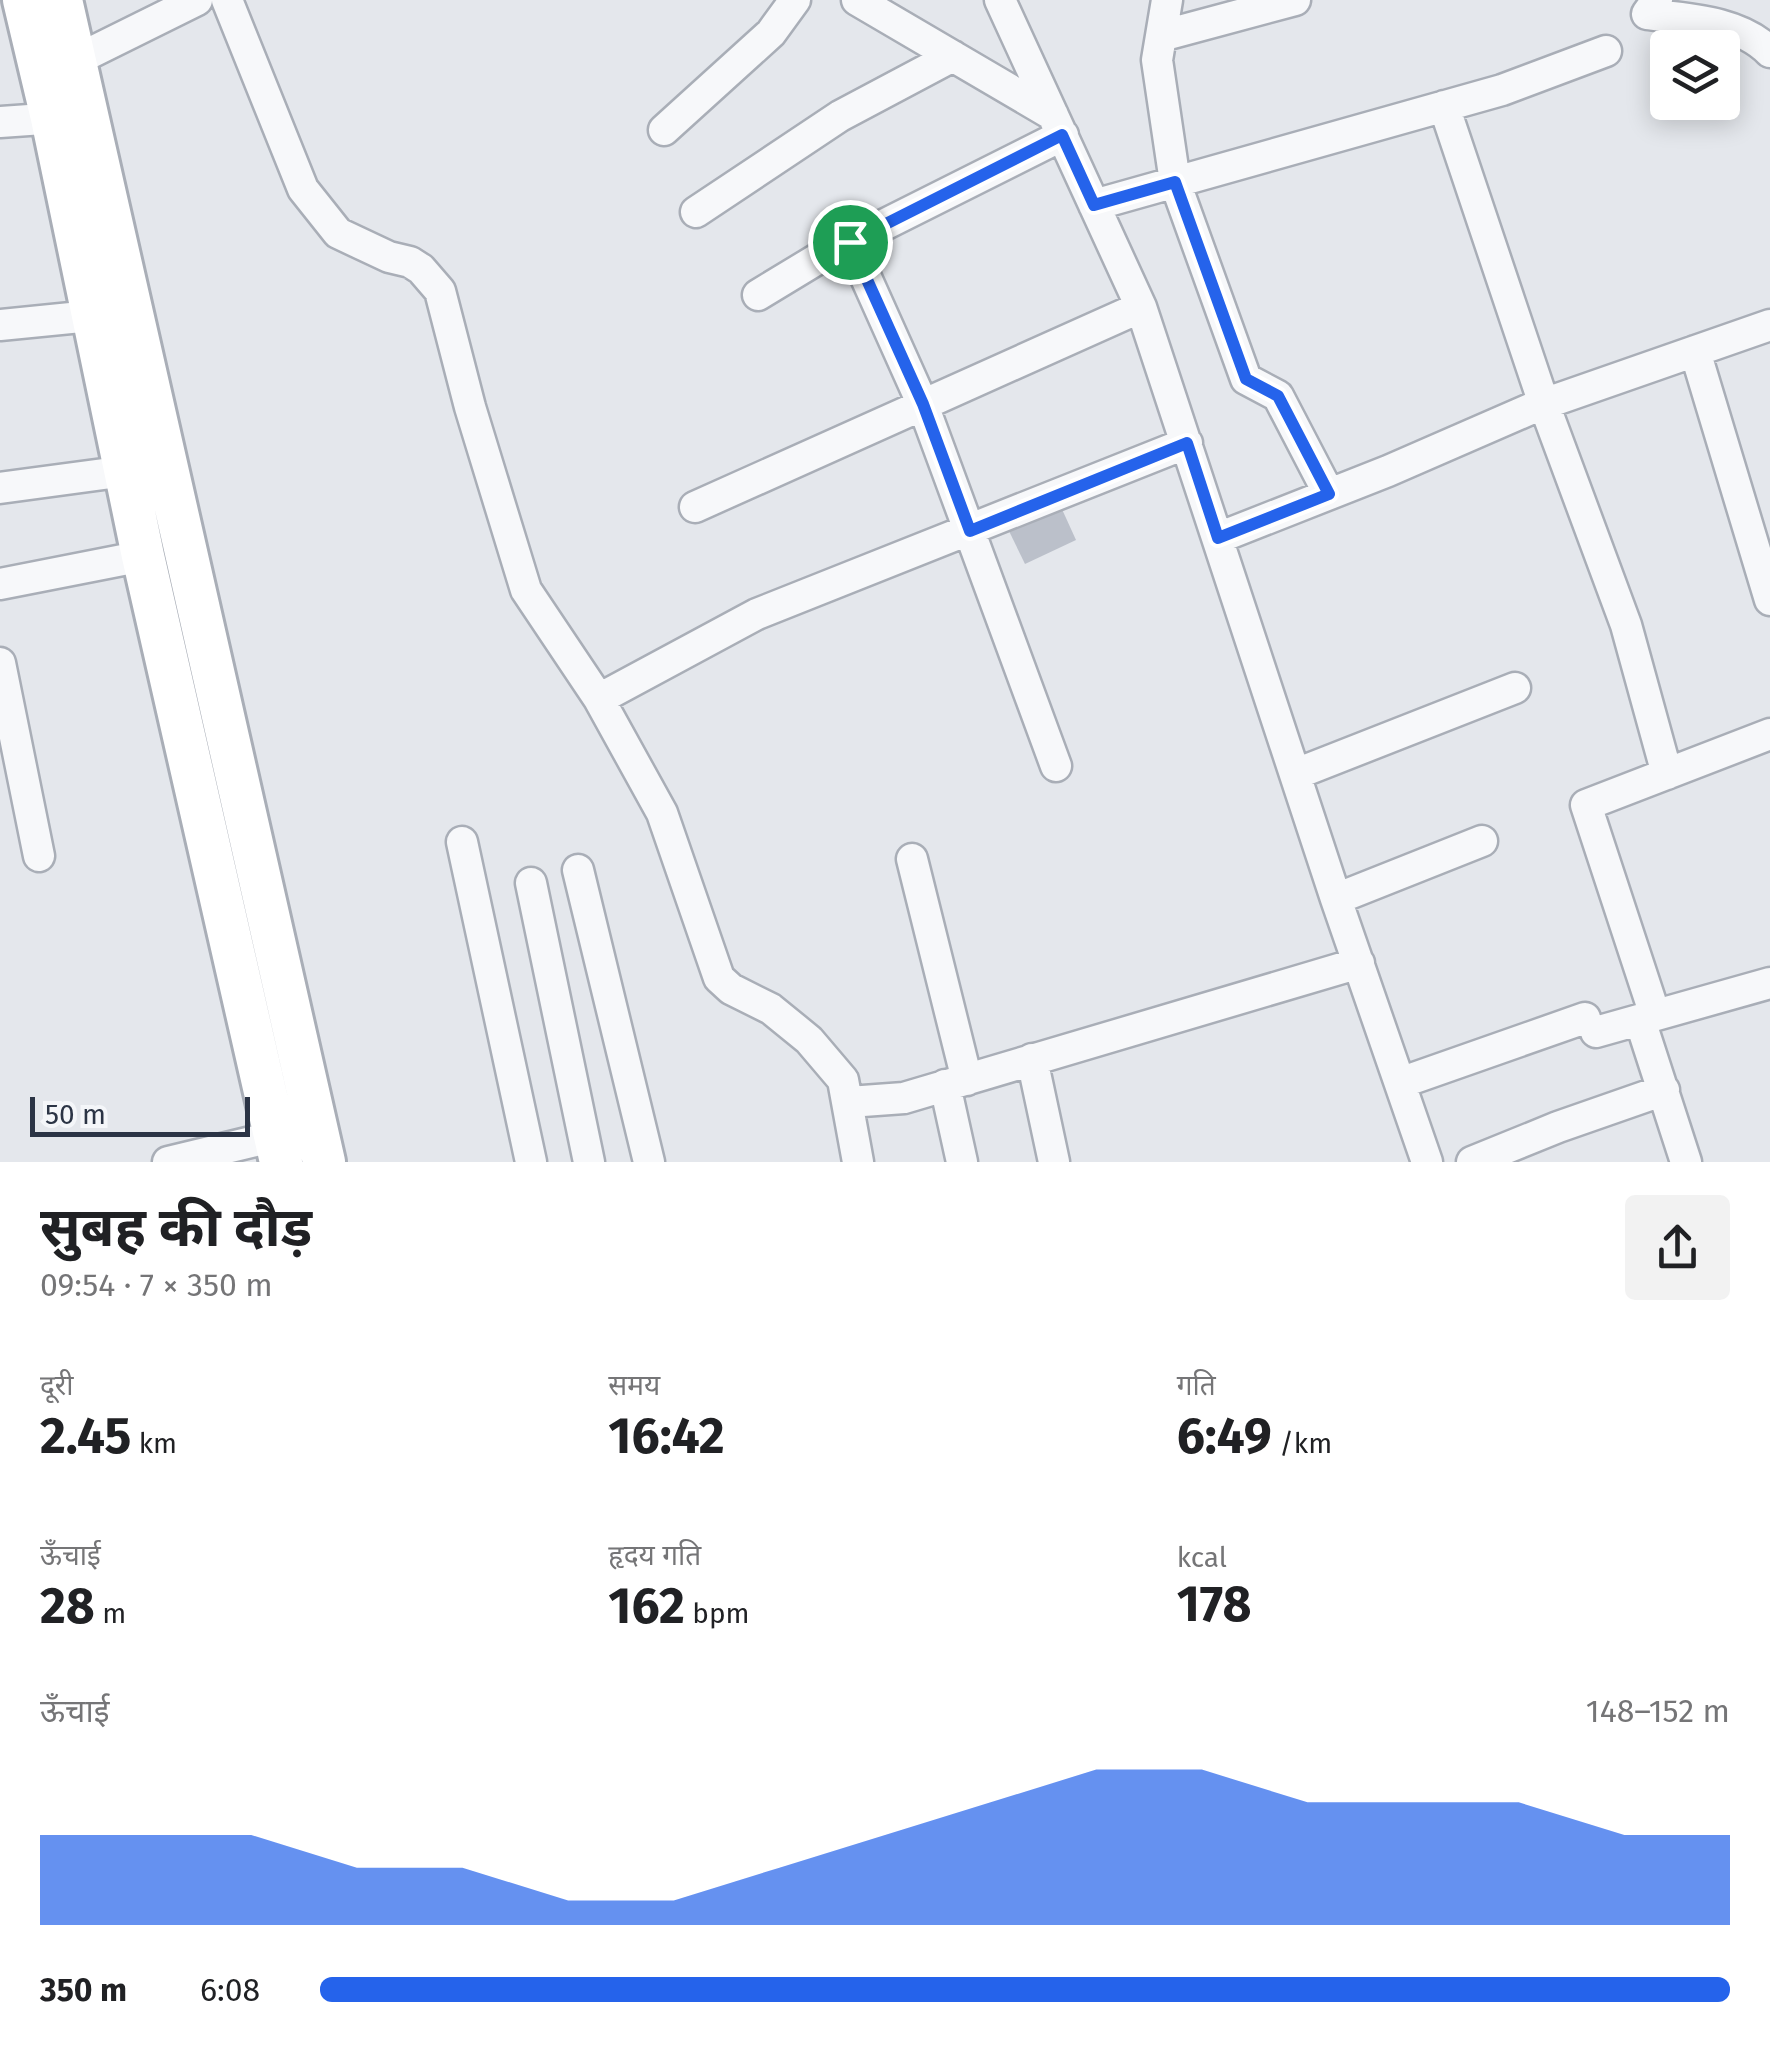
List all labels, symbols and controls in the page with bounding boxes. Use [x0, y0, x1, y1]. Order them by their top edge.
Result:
map controls [1650, 30, 1740, 120]
button: layers [1650, 30, 1740, 120]
pin [808, 200, 893, 285]
icon: arrive [823, 215, 878, 270]
scale bar [30, 1092, 250, 1136]
text: 50 m [45, 1098, 106, 1131]
text: सुबह की दौड़ [40, 1195, 312, 1261]
button: share [1625, 1195, 1730, 1300]
text: 09:54 · 7 × 350 m [40, 1266, 273, 1304]
text: दूरी [40, 1369, 74, 1402]
text: समय [608, 1369, 660, 1402]
text: गति [1177, 1369, 1216, 1402]
text: 2.45 [40, 1406, 131, 1466]
text: 16:42 [608, 1406, 725, 1466]
text: 6:49 [1177, 1406, 1272, 1466]
text: km [131, 1427, 177, 1460]
text: /km [1272, 1427, 1332, 1460]
text: ऊँचाई [40, 1539, 101, 1572]
text: हृदय गति [608, 1539, 701, 1572]
text: kcal [1177, 1541, 1227, 1574]
text: 178 [1177, 1574, 1251, 1634]
text: 28 [40, 1576, 95, 1636]
text: 162 [608, 1576, 685, 1636]
text: m [95, 1597, 126, 1630]
text: bpm [685, 1597, 750, 1630]
text: ऊँचाई [40, 1692, 109, 1730]
text: 148–152 m [1586, 1692, 1730, 1730]
text: 350 m [40, 1971, 127, 2009]
text: 6:08 [200, 1971, 260, 2009]

